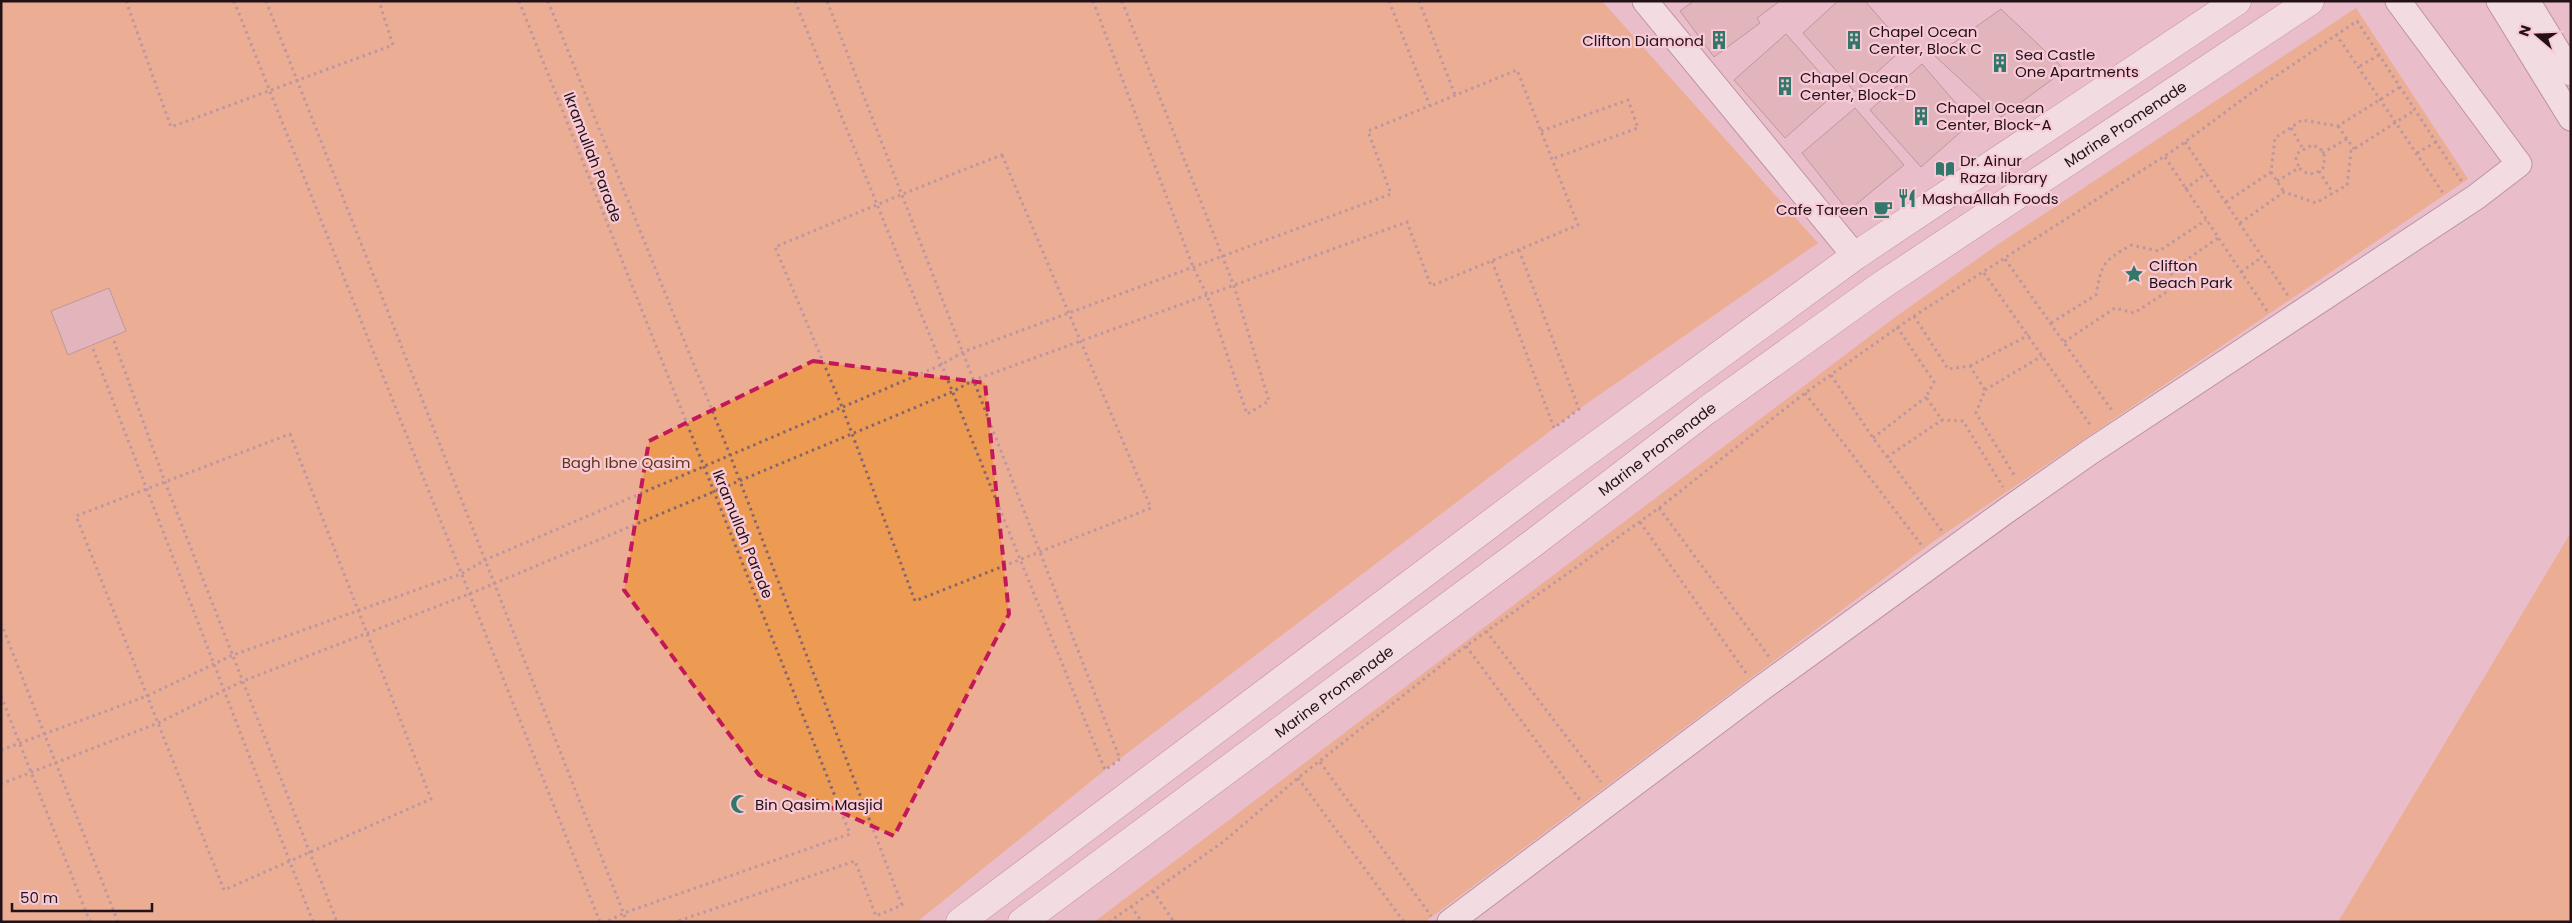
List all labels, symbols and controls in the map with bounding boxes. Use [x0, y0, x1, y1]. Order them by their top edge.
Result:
north arrow [2512, 10, 2562, 60]
place label: Chapel Ocean Center, Block C [1869, 21, 1982, 59]
text: N [2514, 23, 2536, 39]
building icon: Clifton Diamond [1708, 29, 1730, 51]
building icon: Chapel Ocean Center, Block C [1843, 29, 1865, 51]
place label: Clifton Diamond [1582, 30, 1704, 51]
place label: Sea Castle One Apartments [2015, 44, 2139, 82]
building icon: Sea Castle One Apartments [1989, 52, 2011, 74]
place label: Chapel Ocean Center, Block-D [1800, 67, 1916, 105]
building icon: Chapel Ocean Center, Block-D [1774, 75, 1796, 97]
street label: Marine Promenade [2060, 75, 2191, 172]
street label: Ikramullah Parade [559, 89, 627, 225]
place label: Chapel Ocean Center, Block-A [1936, 97, 2052, 135]
building icon: Chapel Ocean Center, Block-A [1910, 105, 1932, 127]
place label: Dr. Ainur Raza library [1960, 150, 2048, 188]
library icon: Dr. Ainur Raza library [1934, 158, 1956, 180]
restaurant icon: MashaAllah Foods [1896, 187, 1918, 209]
place label: MashaAllah Foods [1922, 188, 2059, 209]
cafe icon: Cafe Tareen [1872, 198, 1894, 220]
place label: Cafe Tareen [1776, 199, 1868, 220]
place label: Clifton Beach Park [2149, 255, 2233, 293]
place icon: Clifton Beach Park [2123, 263, 2145, 285]
street label: Marine Promenade [1594, 397, 1720, 500]
park label: Bagh Ibne Qasim [562, 452, 690, 473]
street label: Ikramullah Parade [708, 466, 778, 602]
street label: Marine Promenade [1270, 640, 1397, 742]
mosque icon: Bin Qasim Masjid [729, 793, 751, 815]
place label: Bin Qasim Masjid [755, 794, 883, 815]
scale bar [12, 880, 152, 912]
text: 50 m [20, 887, 58, 908]

